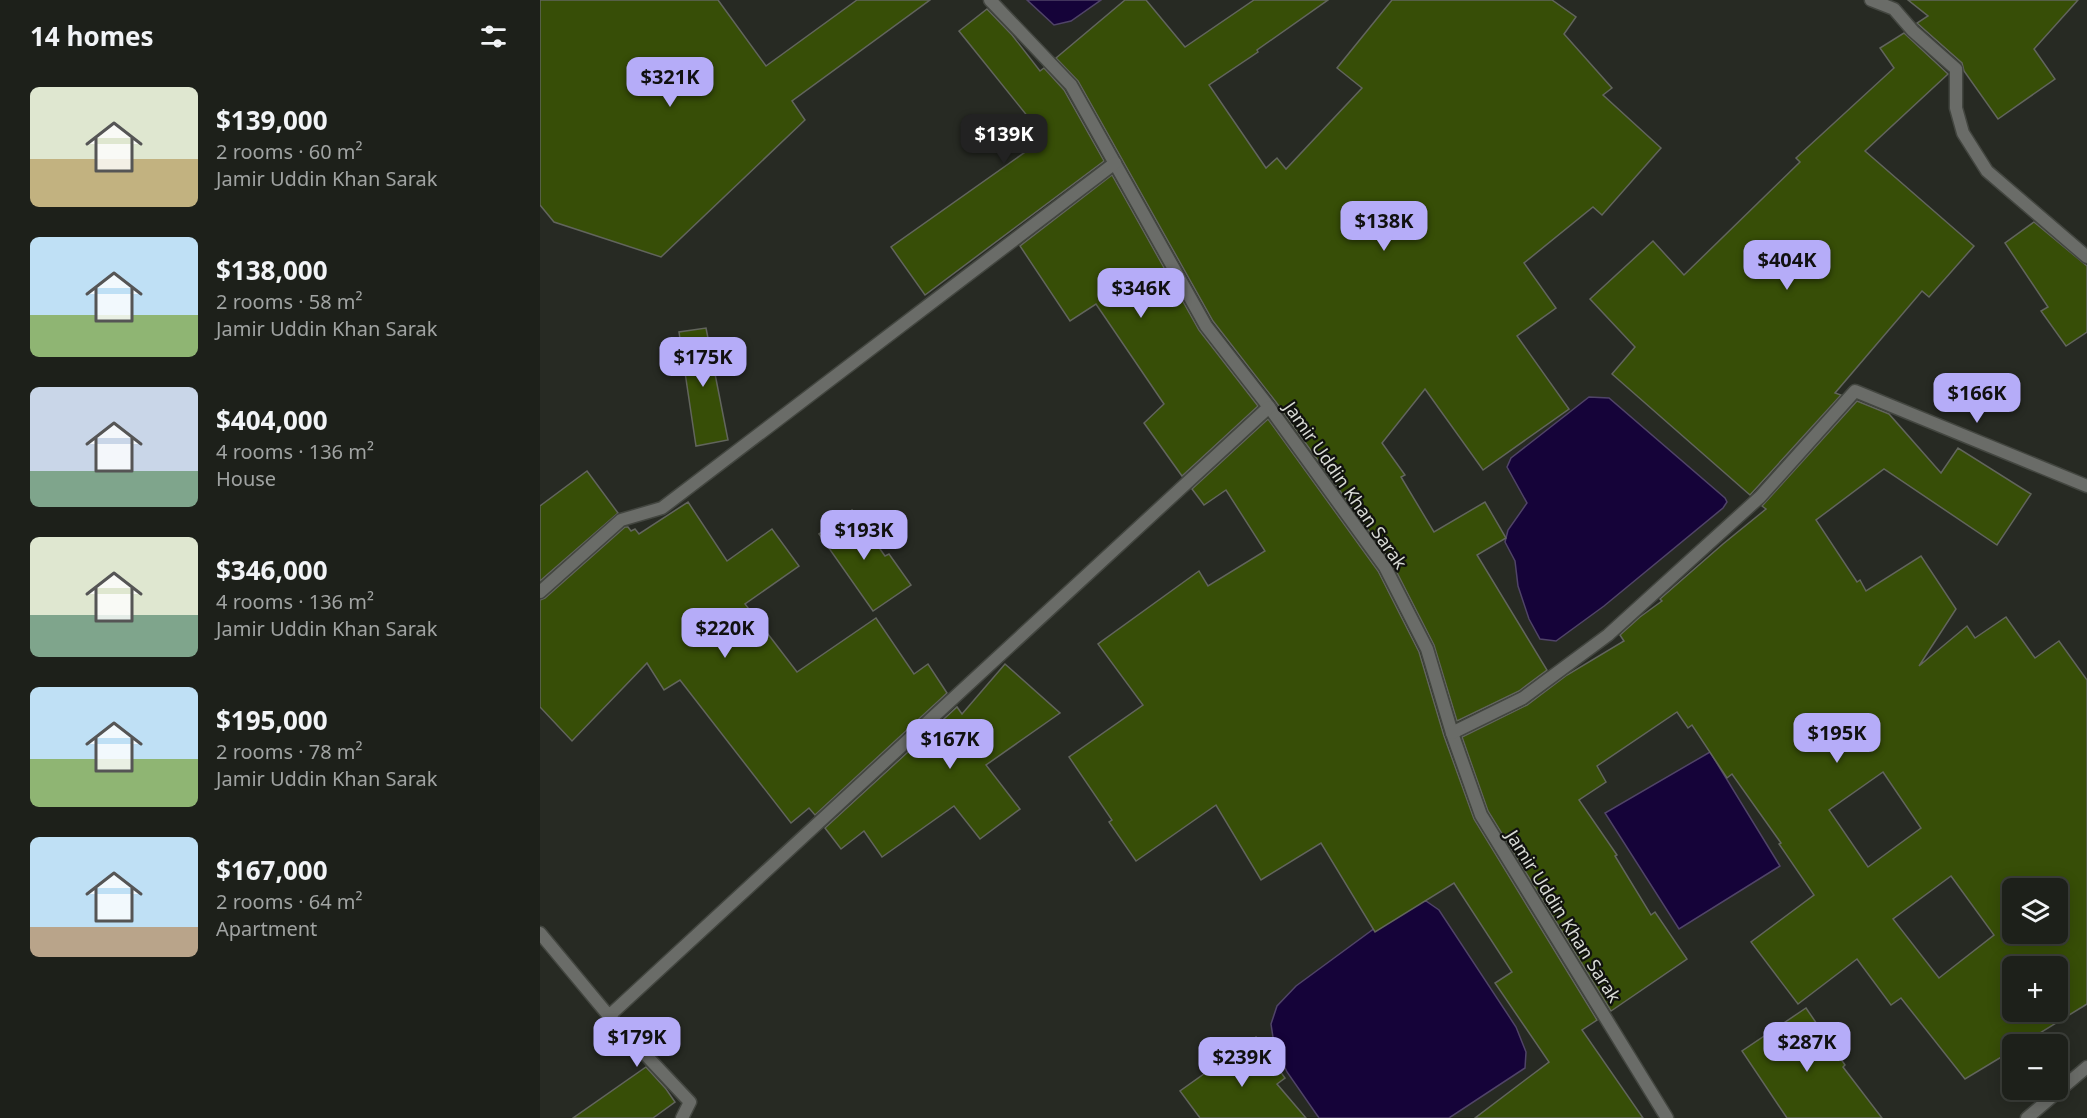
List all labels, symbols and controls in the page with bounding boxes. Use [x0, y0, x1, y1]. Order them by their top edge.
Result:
text: 14 homes [30, 18, 154, 54]
icon: filters [477, 20, 510, 53]
pin: $321K [628, 57, 712, 108]
text: $321K [640, 63, 700, 90]
text: $139,000 [216, 102, 328, 138]
icon: home [78, 111, 150, 183]
pin: $139K [962, 114, 1046, 165]
text: $139K [974, 120, 1034, 147]
text: 2 rooms · 60 m² [216, 138, 363, 165]
text: Jamir Uddin Khan Sarak [216, 165, 437, 192]
pin: $138K [1342, 201, 1426, 252]
text: $138K [1354, 207, 1414, 234]
pin: $404K [1745, 240, 1829, 291]
text: $404K [1757, 246, 1817, 273]
text: $138,000 [216, 252, 328, 288]
icon: home [78, 261, 150, 333]
pin: $346K [1099, 268, 1183, 319]
text: $346K [1111, 274, 1171, 301]
text: 2 rooms · 58 m² [216, 288, 363, 315]
text: Jamir Uddin Khan Sarak [216, 315, 437, 342]
pin: $175K [661, 337, 745, 388]
text: $175K [673, 343, 733, 370]
pin: $166K [1935, 373, 2019, 424]
text: $166K [1947, 379, 2007, 406]
street label: Jamir Uddin Khan Sarak [1278, 395, 1413, 574]
text: $404,000 [216, 402, 328, 438]
icon: home [78, 411, 150, 483]
text: 4 rooms · 136 m² [216, 438, 374, 465]
text: House [216, 465, 276, 492]
pin: $193K [822, 510, 906, 561]
text: $193K [834, 516, 894, 543]
text: $346,000 [216, 552, 328, 588]
icon: home [78, 561, 150, 633]
text: 4 rooms · 136 m² [216, 588, 374, 615]
pin: $220K [683, 608, 767, 659]
text: $220K [695, 614, 755, 641]
text: Jamir Uddin Khan Sarak [216, 615, 437, 642]
text: $195,000 [216, 702, 328, 738]
icon: home [78, 711, 150, 783]
pin: $195K [1795, 713, 1879, 764]
pin: $167K [908, 719, 992, 770]
text: $195K [1807, 719, 1867, 746]
text: $167K [920, 725, 980, 752]
text: 2 rooms · 78 m² [216, 738, 363, 765]
text: Jamir Uddin Khan Sarak [216, 765, 437, 792]
street label: Jamir Uddin Khan Sarak [1500, 823, 1627, 1007]
text: $167,000 [216, 852, 328, 888]
icon: home [78, 861, 150, 933]
map controls [2002, 878, 2068, 1100]
button: layers [2002, 878, 2068, 944]
text: 2 rooms · 64 m² [216, 888, 363, 915]
text: Apartment [216, 915, 317, 942]
button: + [2002, 956, 2068, 1022]
pin: $179K [595, 1017, 679, 1068]
pin: $287K [1765, 1022, 1849, 1073]
text: $179K [607, 1023, 667, 1050]
text: $287K [1777, 1028, 1837, 1055]
button: − [2002, 1034, 2068, 1100]
pin: $239K [1200, 1037, 1284, 1088]
text: $239K [1212, 1043, 1272, 1070]

